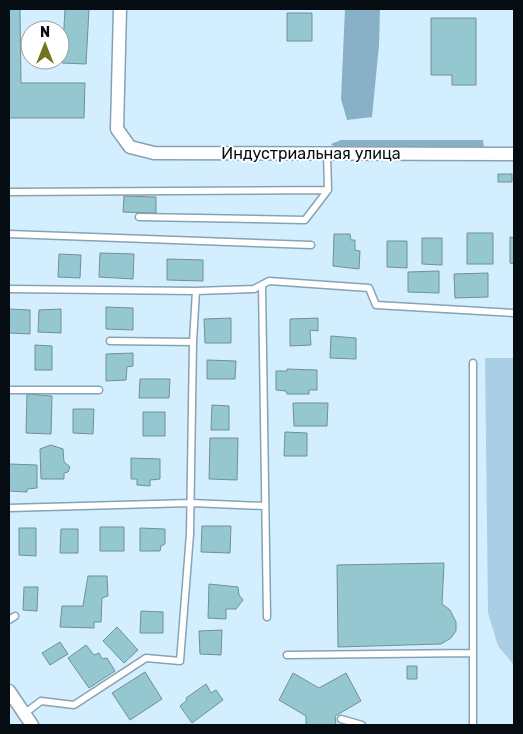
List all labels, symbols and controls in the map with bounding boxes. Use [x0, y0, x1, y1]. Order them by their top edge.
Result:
north arrow [20, 20, 70, 70]
text: N [40, 24, 50, 41]
street label: Индустриальная улица [221, 144, 401, 163]

